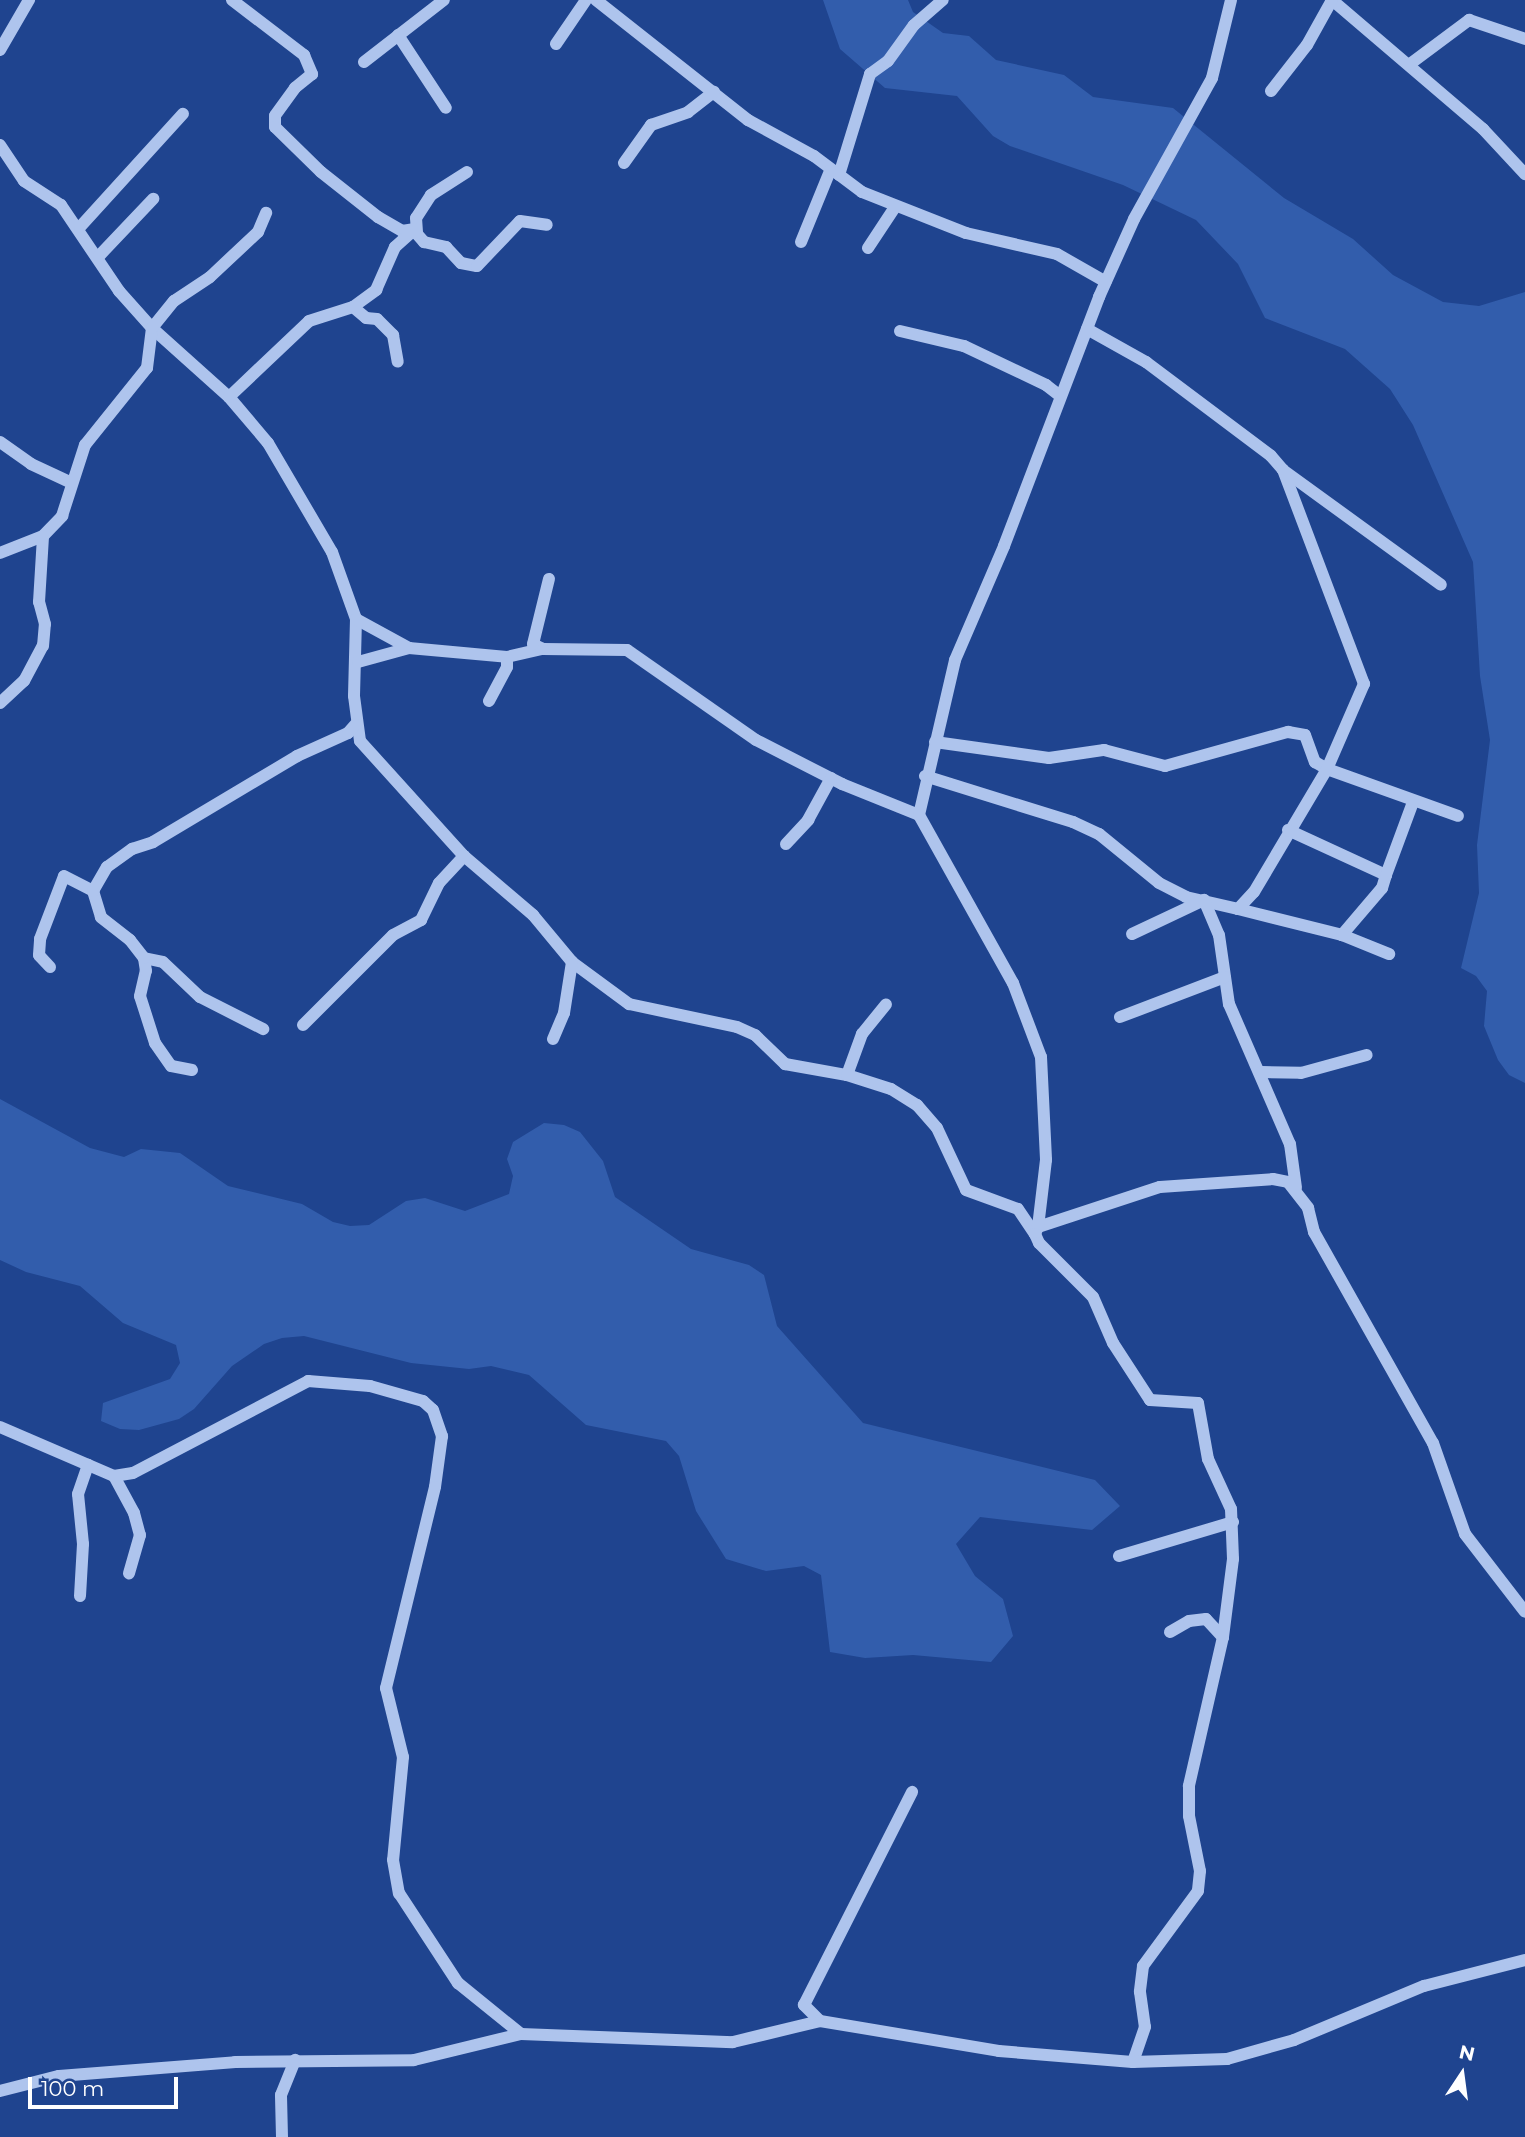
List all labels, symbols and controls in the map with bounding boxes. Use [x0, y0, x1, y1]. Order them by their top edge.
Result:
north arrow [1427, 2039, 1497, 2109]
text: N [1457, 2040, 1477, 2066]
scale bar [32, 2064, 182, 2108]
text: 100 m [41, 2076, 104, 2101]

